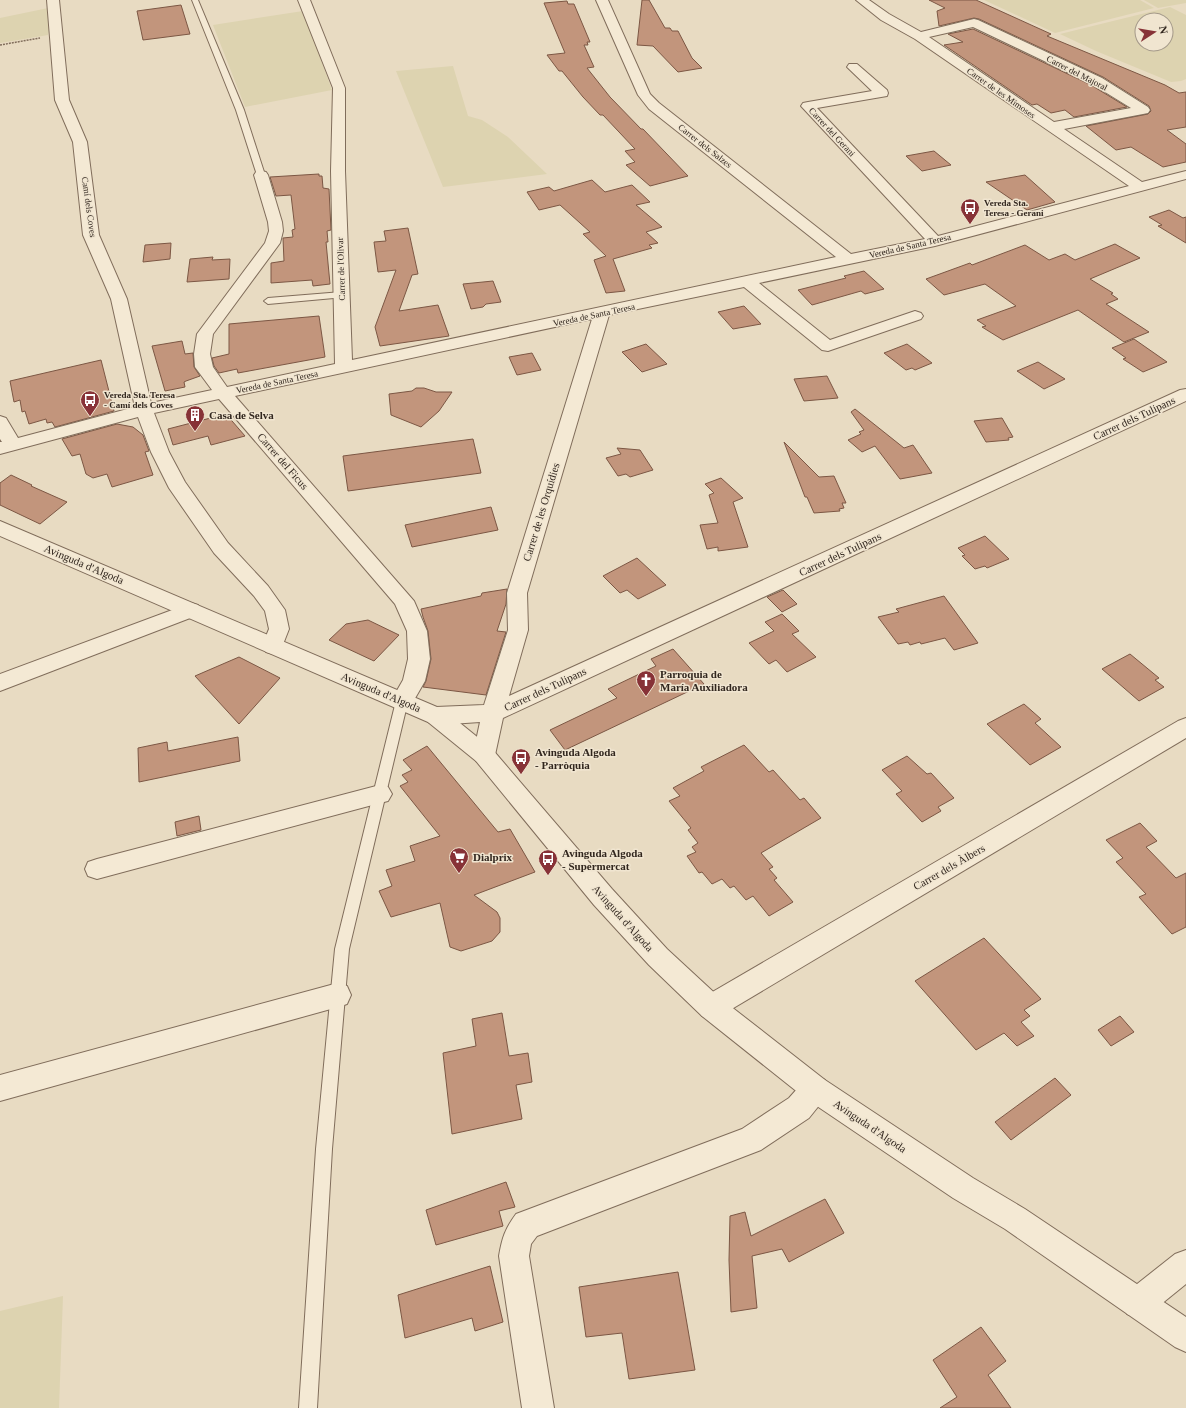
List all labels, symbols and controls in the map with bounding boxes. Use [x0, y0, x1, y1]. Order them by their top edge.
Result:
north arrow [1134, 12, 1174, 52]
text: N [1157, 25, 1170, 35]
street label: Carrer del Majoral [1045, 53, 1110, 93]
street label: Carrer de les Mimoses [965, 66, 1038, 121]
street label: Carrer del Gerani [807, 106, 857, 159]
street label: Carrer dels Salzes [676, 122, 734, 170]
street label: Camí dels Coves [80, 176, 98, 238]
bus stop icon: Vereda Sta. Teresa - Gerani [959, 197, 981, 225]
place label: Vereda Sta. Teresa - Gerani [984, 198, 1044, 218]
street label: Vereda de Santa Teresa [868, 232, 952, 260]
street label: Carrer de l'Olivar [335, 237, 347, 301]
street label: Vereda de Santa Teresa [552, 301, 636, 329]
street label: Vereda de Santa Teresa [235, 368, 319, 396]
bus stop icon: Vereda Sta. Teresa - Camí dels Coves [79, 389, 101, 417]
place label: Vereda Sta. Teresa - Camí dels Coves [104, 390, 176, 410]
street label: Carrer dels Tulipans [1091, 394, 1177, 442]
building icon: Casa de Selva [184, 404, 206, 432]
place label: Casa de Selva [209, 409, 274, 421]
street label: Carrer del Ficus [255, 430, 311, 492]
street label: Carrer de les Orquídies [520, 461, 562, 563]
street label: Carrer dels Tulipans [797, 530, 883, 578]
street label: Avinguda d'Algoda [42, 542, 126, 586]
street label: Carrer dels Tulipans [502, 665, 588, 713]
place label: Parroquia de María Auxiliadora [660, 668, 748, 693]
church icon: Parroquia de María Auxiliadora [635, 669, 657, 697]
street label: Avinguda d'Algoda [339, 670, 423, 714]
place label: Avinguda Algoda - Parròquia [535, 746, 616, 771]
bus stop icon: Avinguda Algoda - Parròquia [510, 747, 532, 775]
street label: Carrer dels Àlbers [911, 842, 987, 892]
supermarket icon: Dialprix [448, 846, 470, 874]
place label: Avinguda Algoda - Supermercat [562, 847, 643, 872]
bus stop icon: Avinguda Algoda - Supermercat [537, 848, 559, 876]
place label: Dialprix [473, 851, 513, 863]
street label: Avinguda d'Algoda [590, 882, 656, 954]
street label: Avinguda d'Algoda [831, 1097, 909, 1155]

